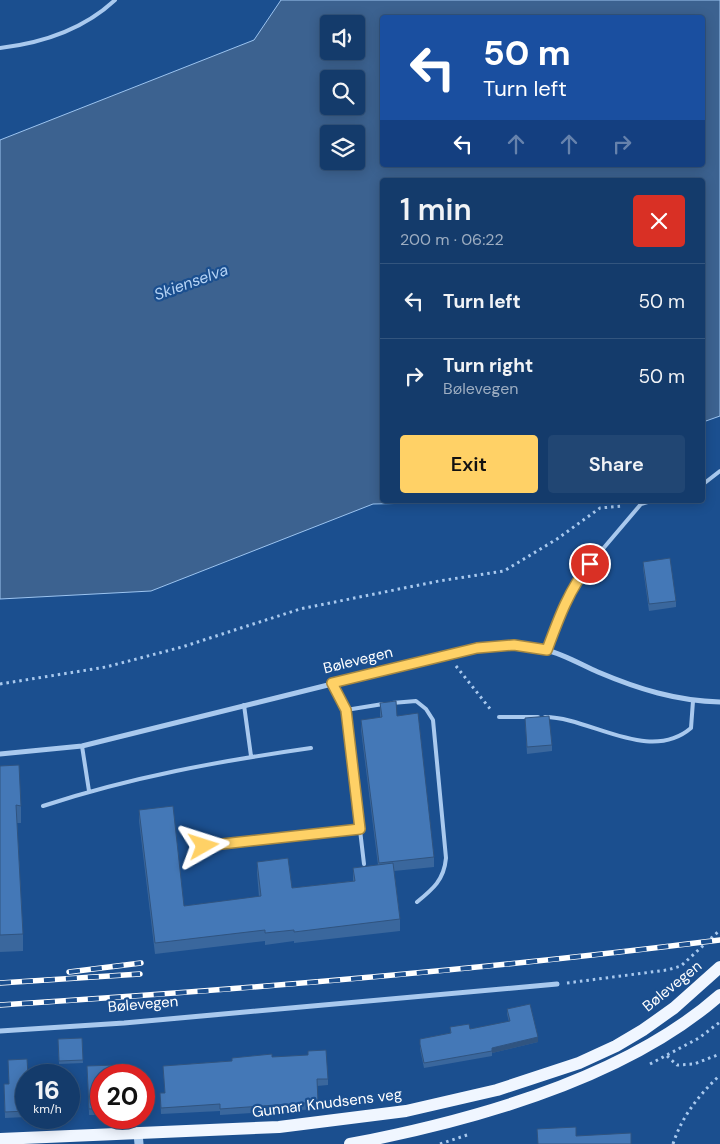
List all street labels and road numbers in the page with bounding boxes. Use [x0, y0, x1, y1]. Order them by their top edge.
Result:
street label: Bølevegen [321, 642, 395, 678]
street label: Bølevegen [638, 956, 706, 1016]
street label: Bølevegen [107, 991, 179, 1017]
street label: Gunnar Knudsens veg [251, 1084, 403, 1122]

